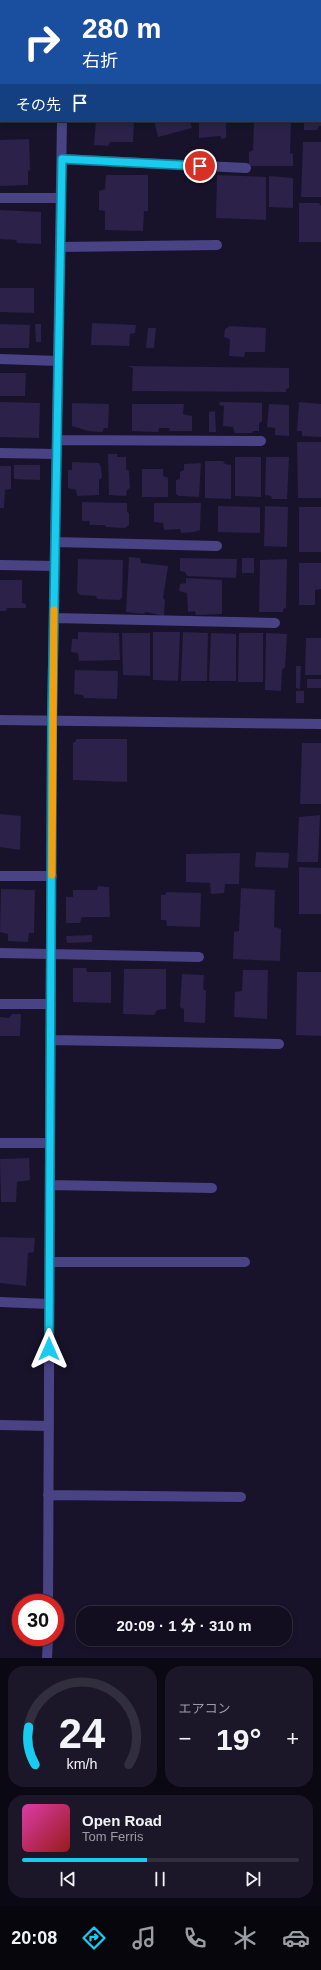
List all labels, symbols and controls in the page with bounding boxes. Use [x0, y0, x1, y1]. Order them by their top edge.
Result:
text: 280 m [82, 13, 161, 44]
icon: right [16, 16, 68, 68]
text: 右折 [82, 51, 118, 71]
icon: arrive [69, 92, 91, 114]
text: その先 [16, 96, 61, 113]
pin [183, 149, 217, 183]
icon: arrive [189, 155, 211, 177]
position arrow [28, 1328, 70, 1370]
speed limit sign: 30 [12, 1594, 64, 1646]
text: 20:09 · 1 分 · 310 m [116, 1617, 252, 1634]
text: エアコン [179, 1701, 231, 1716]
text: 24 [59, 1709, 105, 1756]
text: 19° [216, 1723, 261, 1756]
text: − [179, 1726, 191, 1751]
text: + [286, 1726, 299, 1751]
text: km/h [67, 1755, 98, 1771]
text: Open Road [82, 1812, 162, 1829]
text: Tom Ferris [82, 1829, 143, 1844]
icon: previous [57, 1868, 79, 1890]
icon: pause [149, 1868, 171, 1890]
icon: next [242, 1868, 264, 1890]
icon: directions [80, 1924, 108, 1952]
icon: music [130, 1924, 158, 1952]
icon: phone [181, 1924, 209, 1952]
icon: climate [231, 1924, 259, 1952]
icon: car [282, 1924, 310, 1952]
text: 20:08 [11, 1928, 57, 1948]

